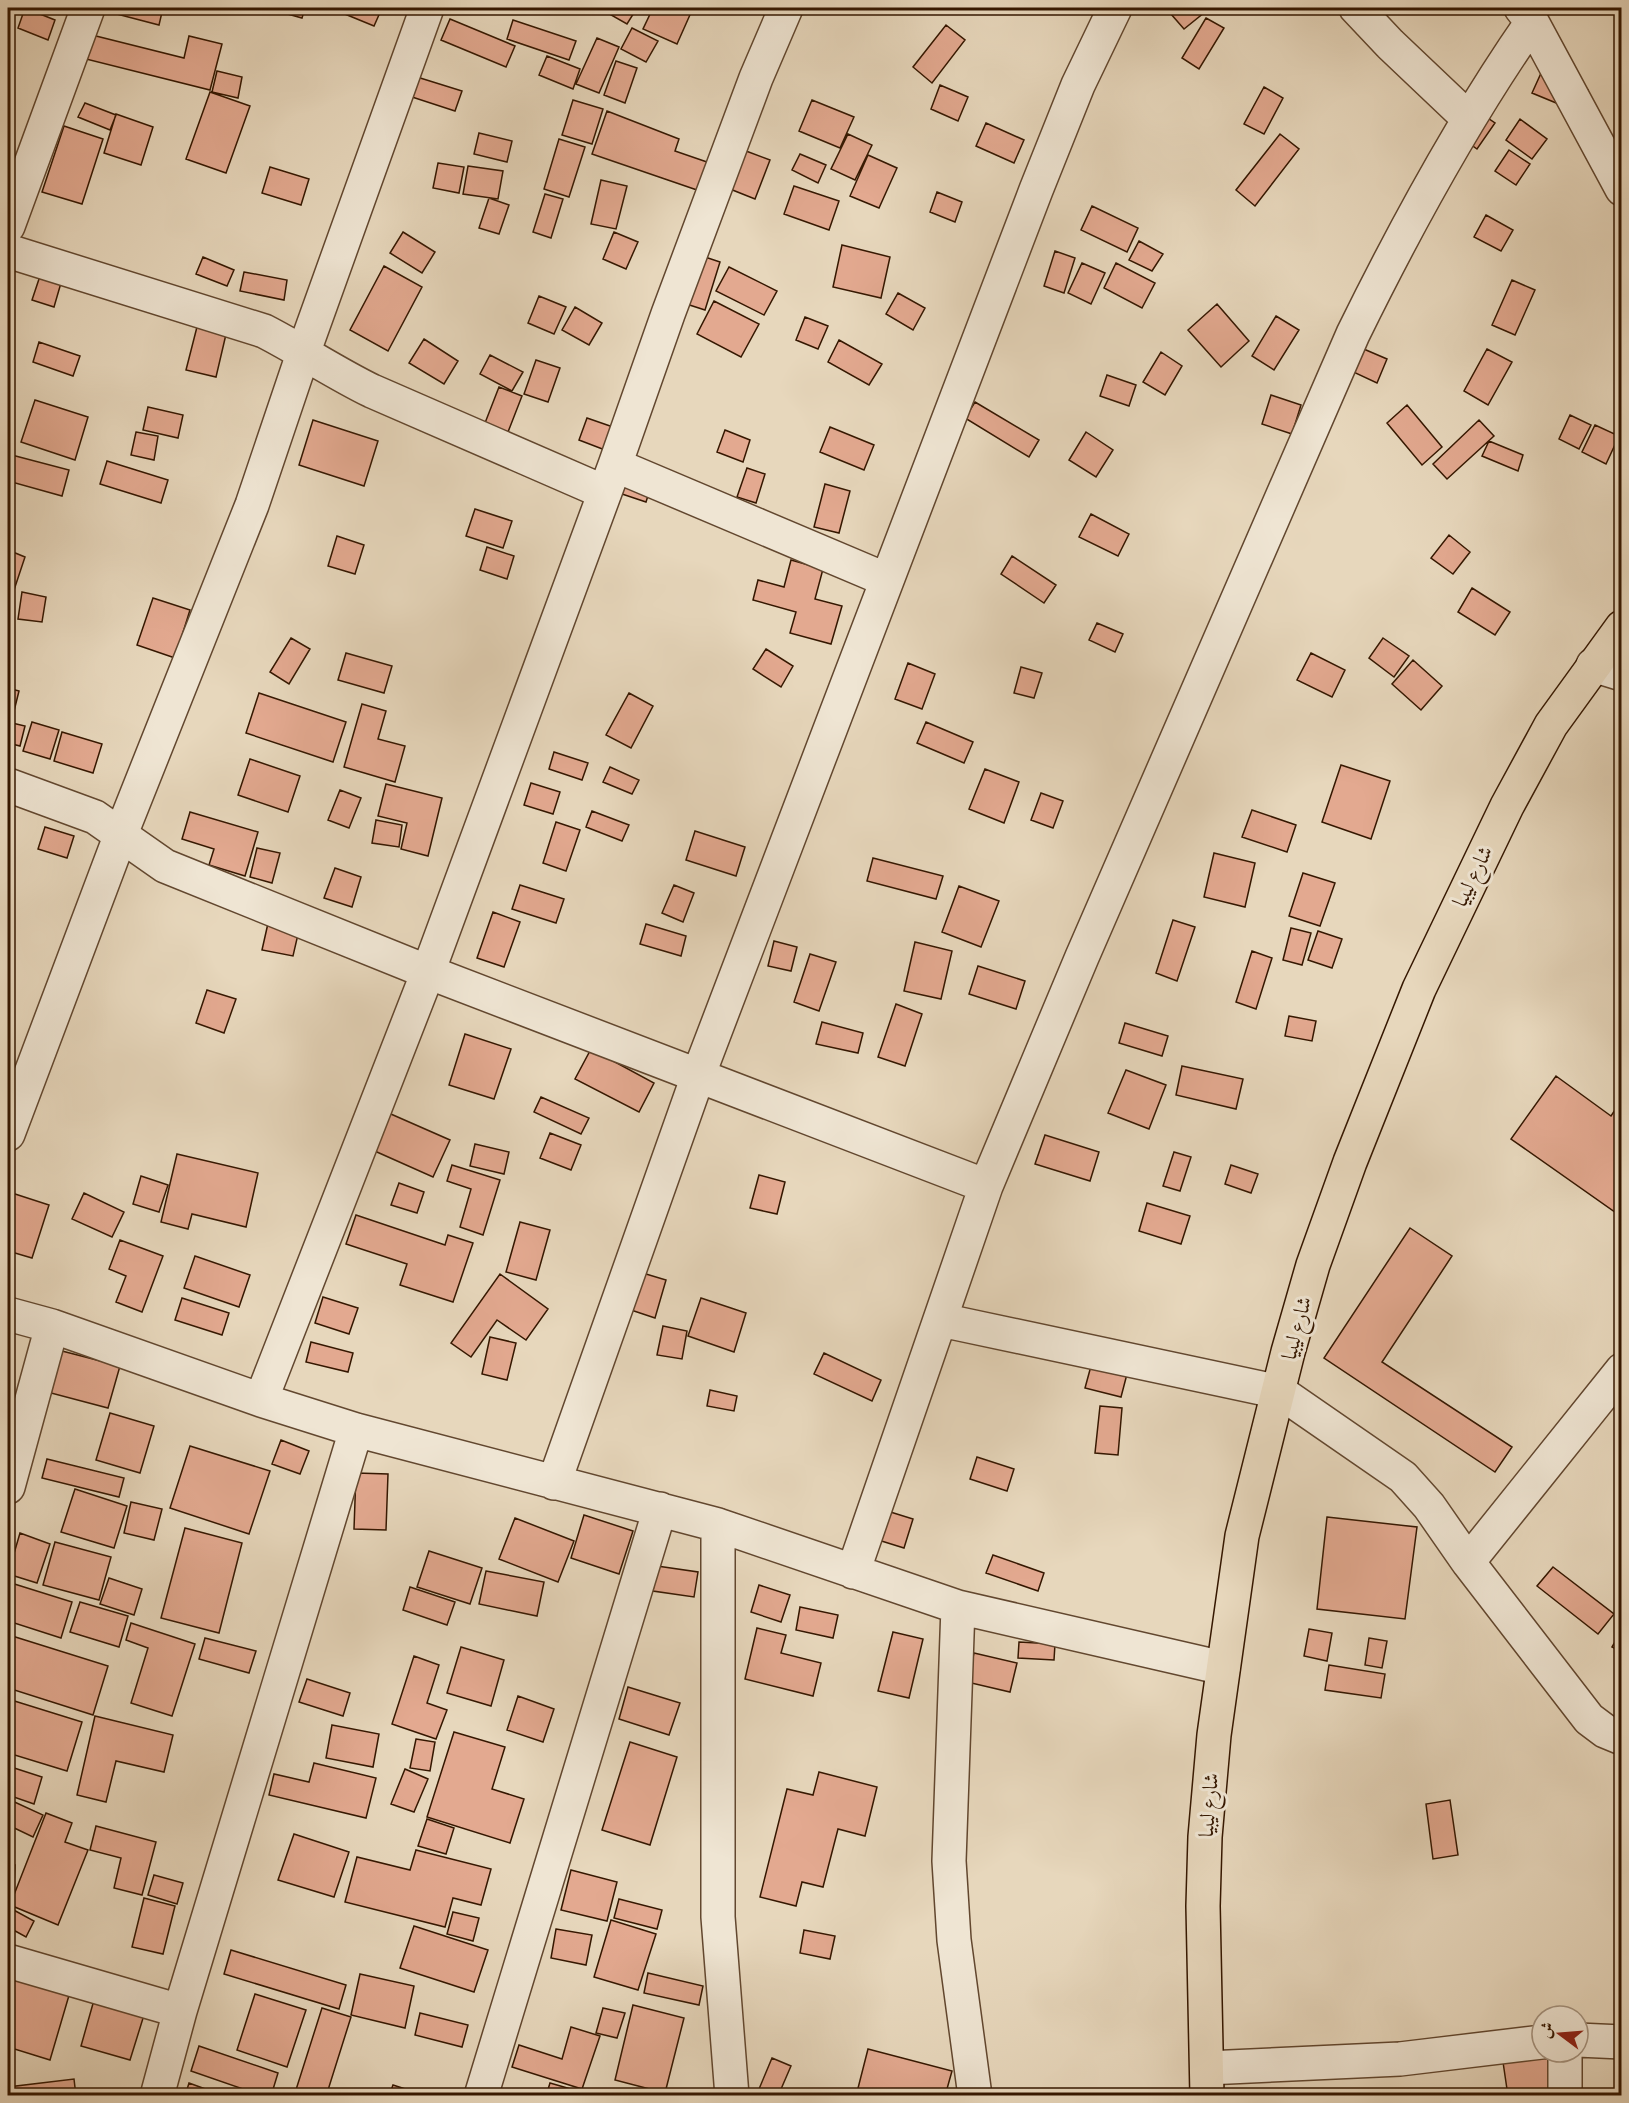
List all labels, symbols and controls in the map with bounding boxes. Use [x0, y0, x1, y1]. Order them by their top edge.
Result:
street label: شارع ليبيا [1446, 841, 1503, 913]
street label: شارع ليبيا [1275, 1293, 1322, 1364]
street label: شارع ليبيا [1192, 1772, 1229, 1839]
north arrow [1530, 2004, 1590, 2064]
text: ش [1534, 2019, 1558, 2041]

